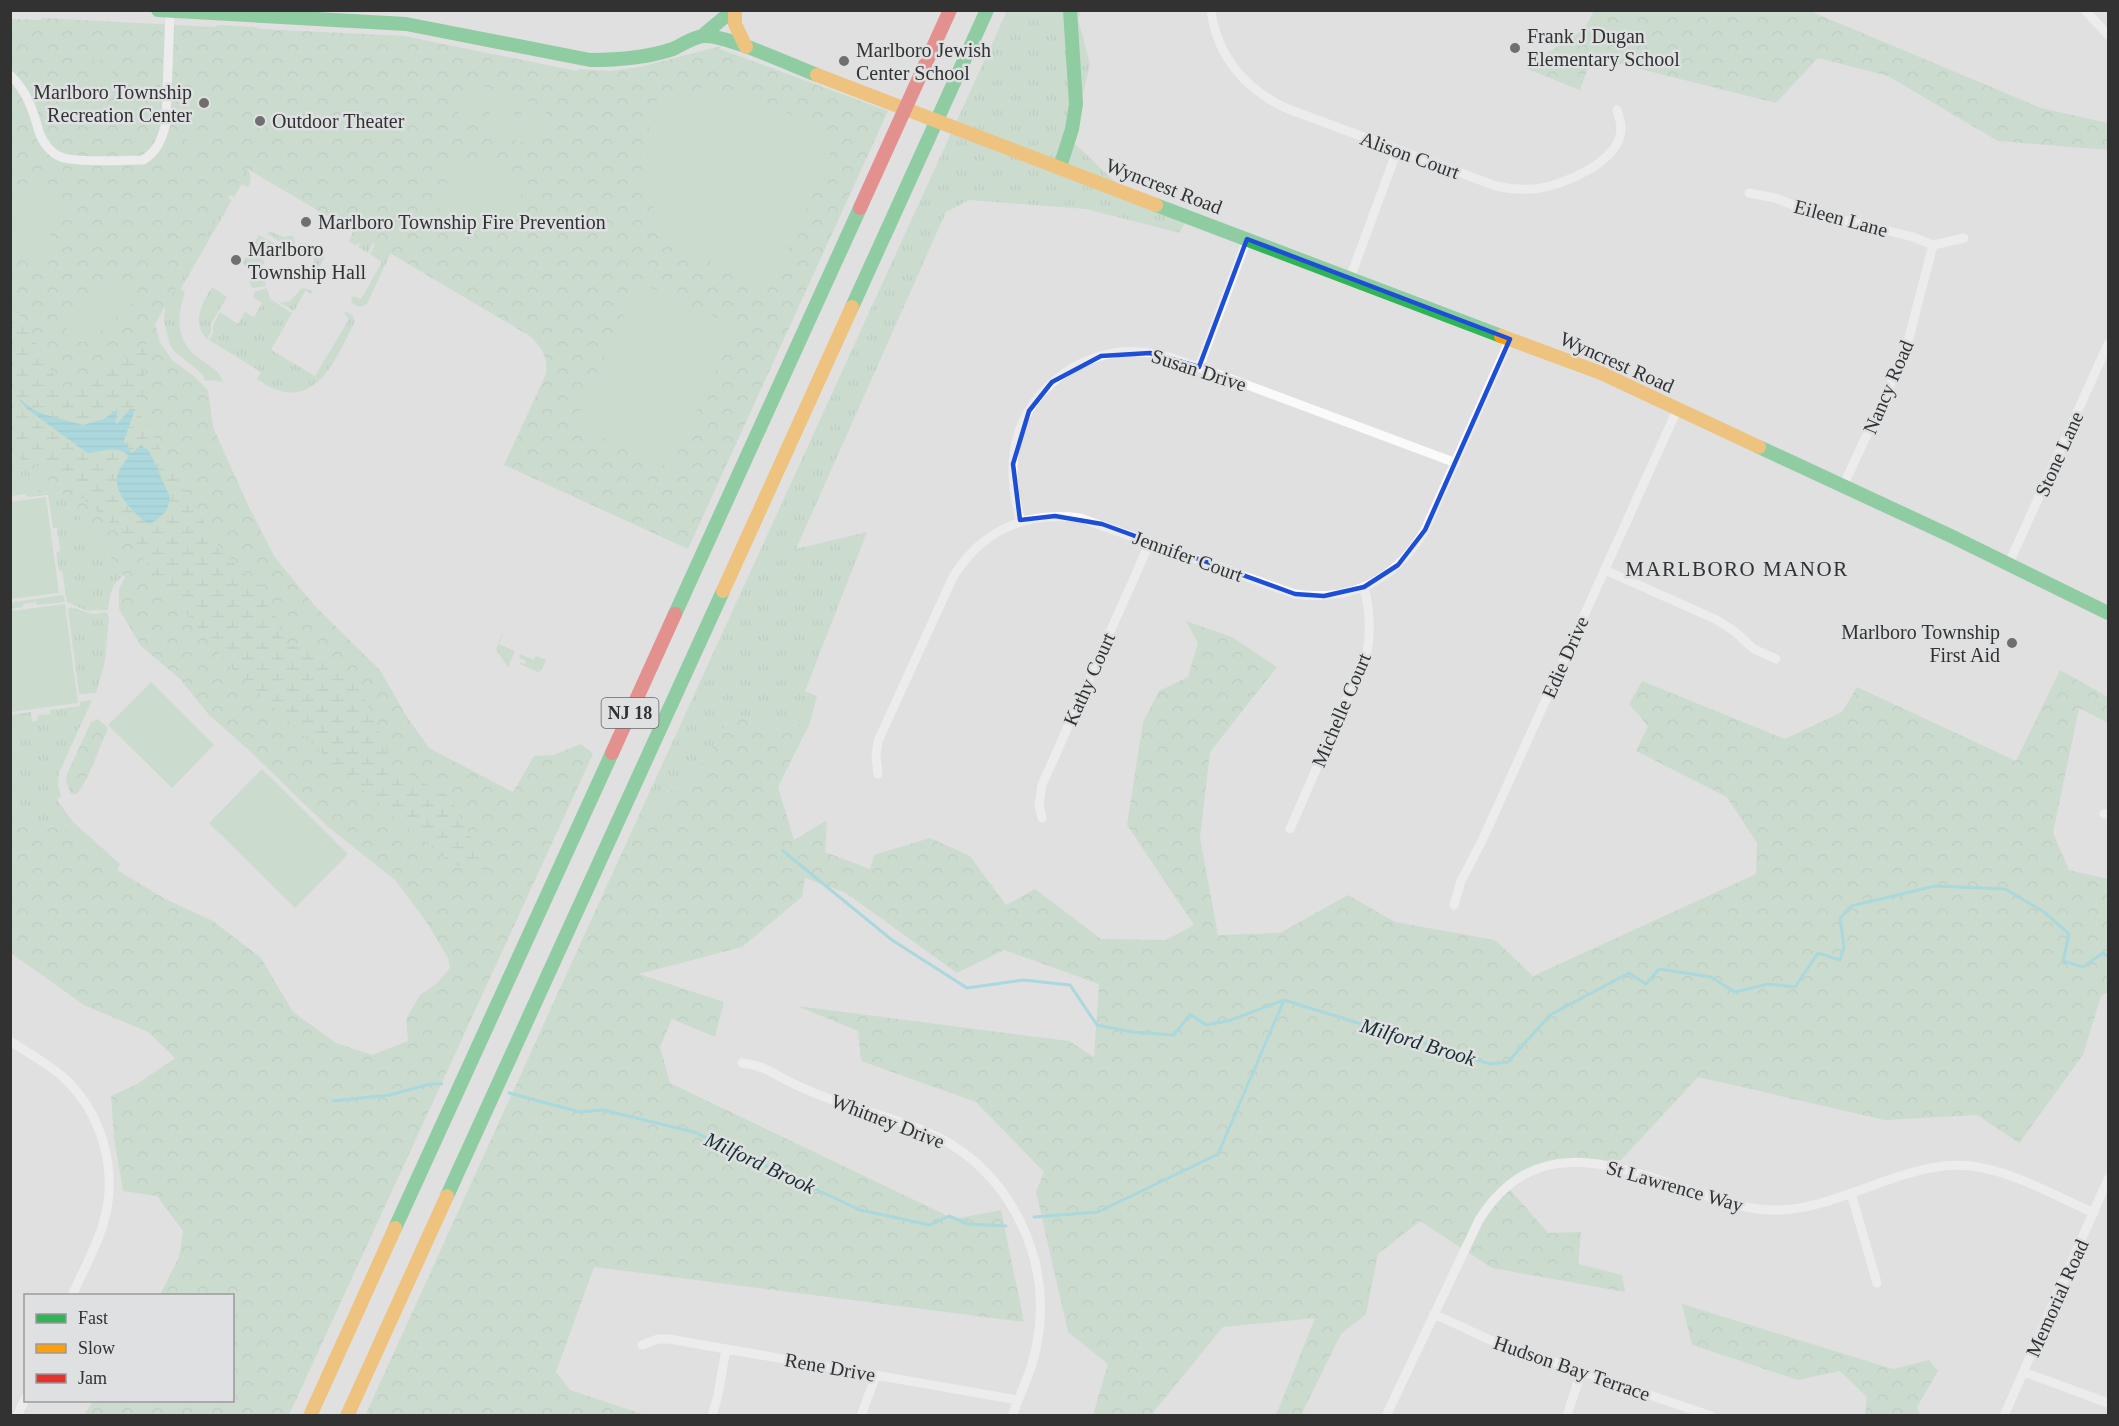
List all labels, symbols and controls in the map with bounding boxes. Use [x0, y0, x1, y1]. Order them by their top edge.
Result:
place label: Frank J Dugan Elementary School [1527, 25, 1680, 71]
place label: Marlboro Jewish Center School [856, 39, 991, 84]
marker: Frank J Dugan Elementary School [1508, 41, 1522, 55]
marker: Marlboro Jewish Center School [837, 54, 851, 68]
place label: Marlboro Township Recreation Center [33, 81, 192, 126]
marker: Marlboro Township Recreation Center [197, 96, 211, 110]
place label: Outdoor Theater [272, 110, 405, 132]
marker: Outdoor Theater [253, 114, 267, 128]
street label: Alison Court [1357, 127, 1463, 183]
street label: Wyncrest Road [1102, 154, 1225, 219]
street label: Eileen Lane [1792, 195, 1890, 241]
place label: Marlboro Township Fire Prevention [318, 211, 606, 234]
marker: Marlboro Township Fire Prevention [299, 215, 313, 229]
place label: Marlboro Township Hall [248, 238, 366, 284]
marker: Marlboro Township Hall [229, 253, 243, 267]
street label: Wyncrest Road [1556, 327, 1678, 398]
street label: Nancy Road [1858, 337, 1918, 437]
street label: Susan Drive [1149, 344, 1249, 396]
street label: Stone Lane [2031, 408, 2088, 500]
street label: Jennifer Court [1130, 526, 1246, 586]
district label: MARLBORO MANOR [1625, 557, 1849, 581]
street label: Edie Drive [1537, 613, 1593, 701]
place label: Marlboro Township First Aid [1841, 621, 2000, 666]
street label: Kathy Court [1059, 629, 1120, 729]
marker: Marlboro Township First Aid [2005, 636, 2019, 650]
street label: Michelle Court [1307, 649, 1375, 770]
road number: NJ 18 [602, 698, 658, 728]
water label: Milford Brook [1357, 1013, 1479, 1071]
street label: Whitney Drive [828, 1089, 948, 1154]
water label: Milford Brook [700, 1127, 820, 1199]
street label: St Lawrence Way [1604, 1156, 1746, 1217]
street label: Memorial Road [2021, 1236, 2093, 1360]
legend [24, 1294, 234, 1402]
text: Fast [78, 1308, 108, 1328]
street label: Hudson Bay Terrace [1491, 1331, 1653, 1406]
text: Slow [78, 1338, 115, 1358]
street label: Rene Drive [783, 1348, 877, 1386]
text: Jam [78, 1368, 107, 1388]

